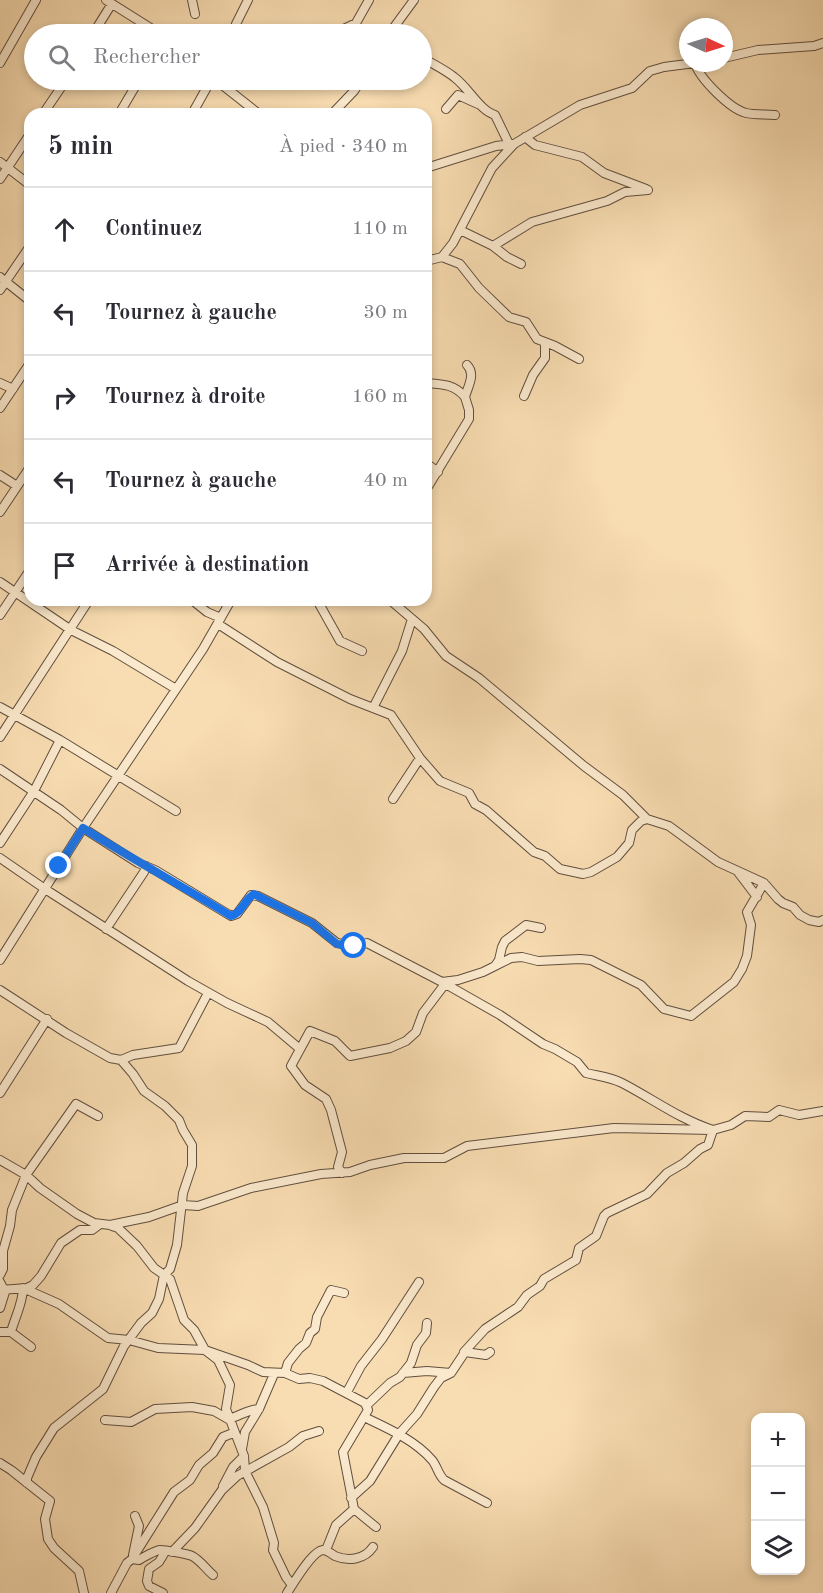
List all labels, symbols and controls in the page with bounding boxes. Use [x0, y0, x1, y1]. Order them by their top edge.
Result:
north arrow [679, 18, 733, 72]
search box [24, 24, 432, 90]
icon: search [45, 41, 78, 74]
text: Rechercher [93, 46, 200, 68]
text: 5 min [48, 134, 113, 160]
text: À pied · 340 m [279, 137, 408, 157]
icon: ahead [48, 213, 81, 246]
text: Continuez [105, 218, 202, 240]
text: 110 m [352, 219, 408, 239]
icon: left [48, 297, 81, 330]
text: Tournez à gauche [105, 302, 277, 324]
text: 30 m [363, 303, 408, 323]
icon: right [48, 381, 81, 414]
text: Tournez à droite [105, 386, 266, 408]
text: 160 m [352, 387, 408, 407]
icon: left [48, 465, 81, 498]
text: Tournez à gauche [105, 470, 277, 492]
text: 40 m [363, 471, 408, 491]
icon: arrive [48, 549, 81, 582]
text: Arrivée à destination [105, 554, 309, 576]
route end [45, 852, 71, 878]
route start [340, 932, 366, 958]
map controls [751, 1413, 805, 1575]
button: + [751, 1413, 805, 1467]
button: − [751, 1467, 805, 1521]
button: layers [751, 1521, 805, 1575]

